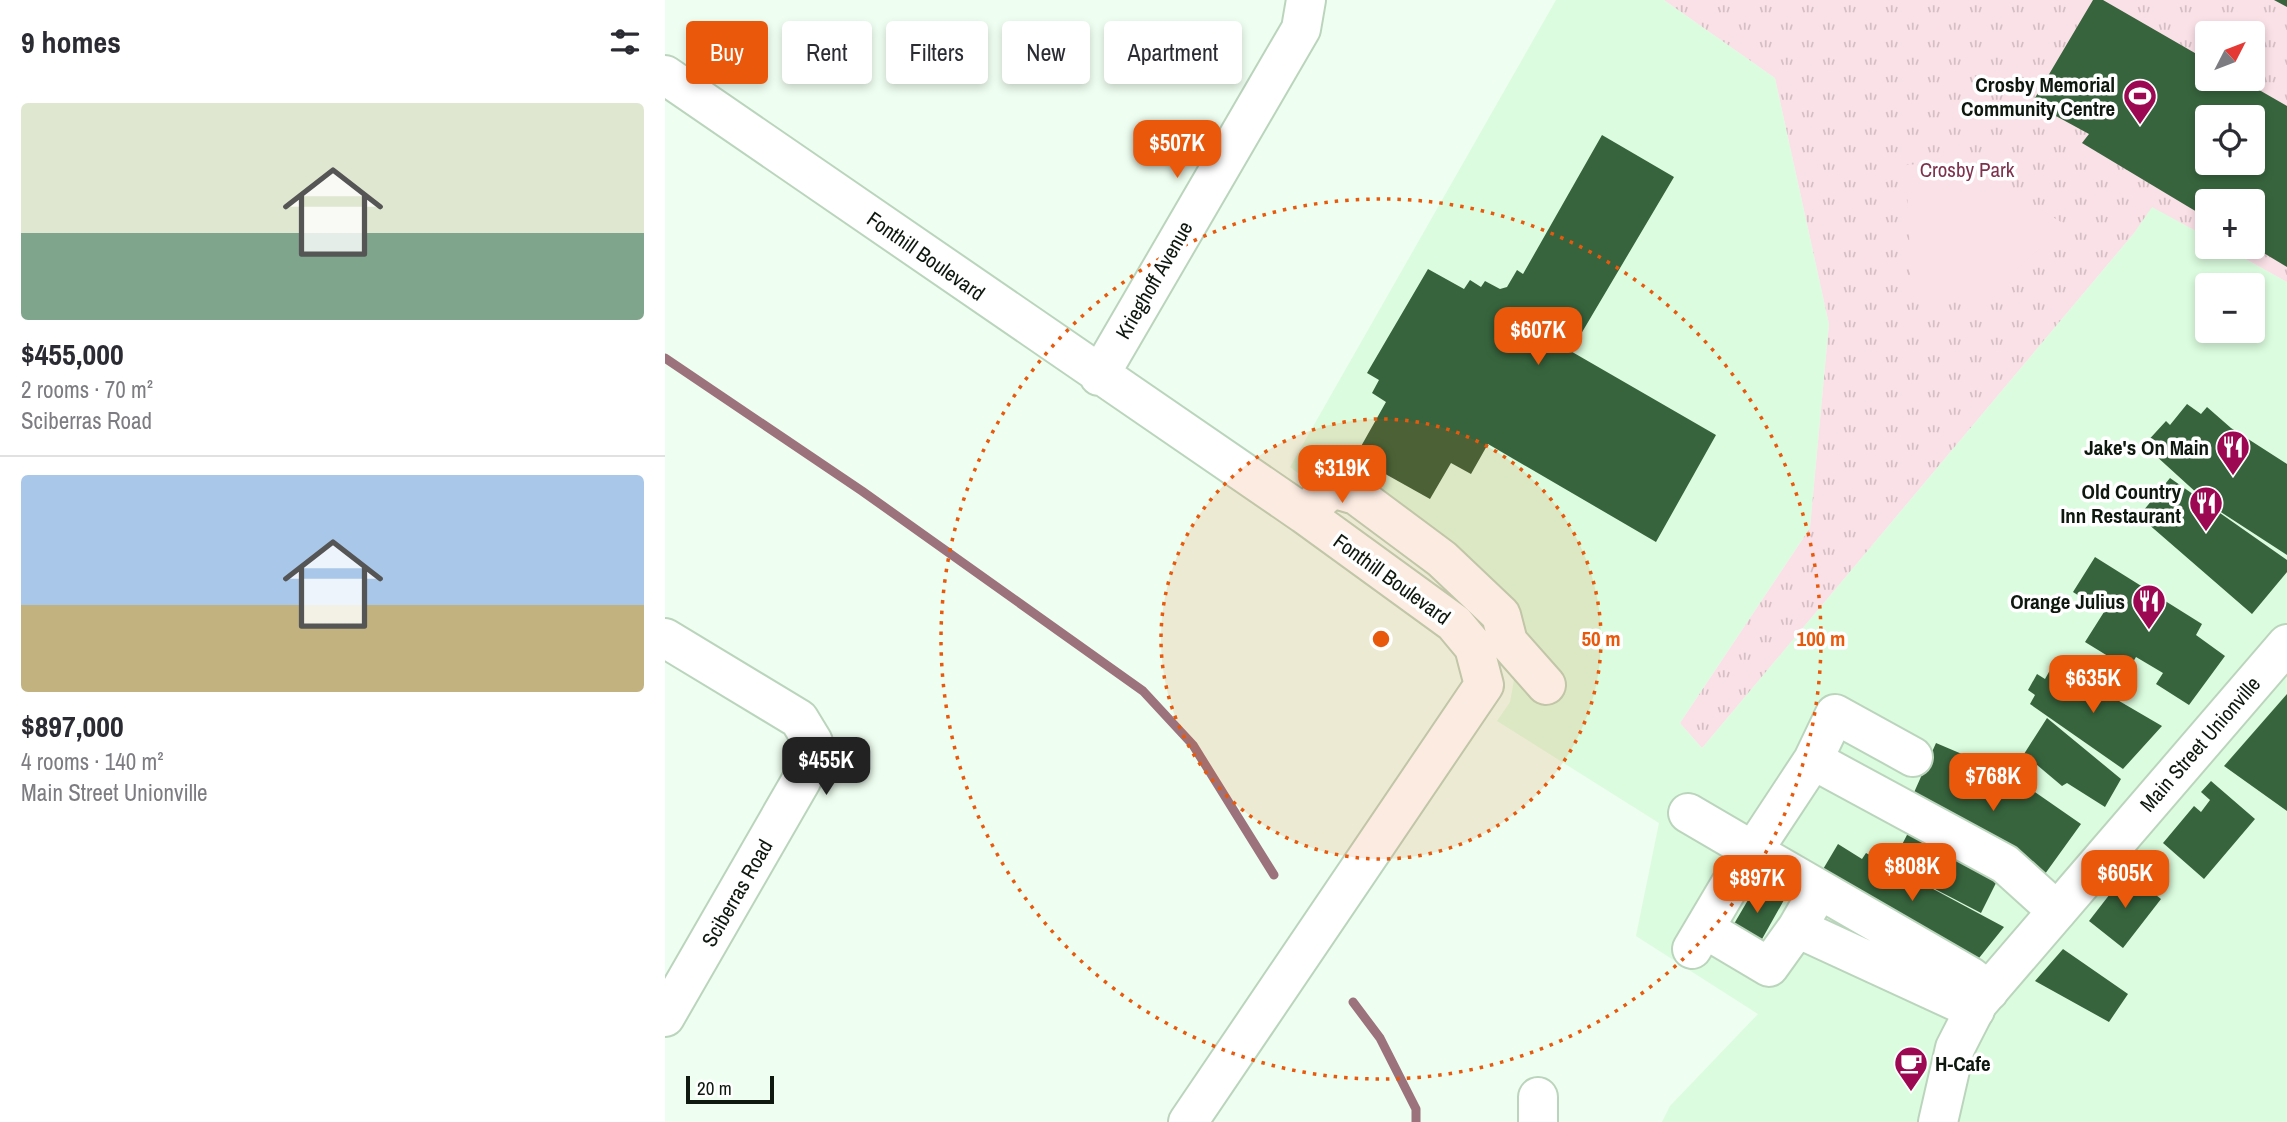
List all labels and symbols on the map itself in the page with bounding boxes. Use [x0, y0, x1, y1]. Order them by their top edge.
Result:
north arrow [2195, 21, 2265, 91]
place label: Crosby Memorial Community Centre [1961, 70, 2115, 123]
sports icon: Crosby Memorial Community Centre [2121, 77, 2159, 126]
pin: $507K [1128, 120, 1226, 180]
park label: Crosby Park [1920, 155, 2015, 184]
street label: Fonthill Boulevard [861, 205, 991, 307]
street label: Krieghoff Avenue [1109, 216, 1199, 344]
pin: $607K [1489, 308, 1587, 367]
restaurant icon: Jake's On Main [2214, 428, 2252, 477]
place label: Jake's On Main [2084, 433, 2209, 462]
pin: $319K [1293, 446, 1391, 505]
place label: Old Country Inn Restaurant [2060, 477, 2181, 530]
restaurant icon: Old Country Inn Restaurant [2187, 484, 2225, 533]
street label: Fonthill Boulevard [1328, 527, 1456, 631]
restaurant icon: Orange Julius [2130, 582, 2168, 631]
place label: Orange Julius [2010, 587, 2125, 616]
text: 50 m [1581, 624, 1621, 653]
text: 100 m [1797, 624, 1845, 653]
centre of rings [1369, 627, 1393, 651]
pin: $635K [2044, 656, 2142, 715]
street label: Main Street Unionville [2133, 670, 2267, 818]
pin: $455K [777, 738, 875, 797]
pin: $768K [1944, 754, 2042, 813]
street label: Sciberras Road [695, 834, 779, 952]
pin: $808K [1863, 844, 1961, 903]
pin: $605K [2076, 850, 2174, 910]
pin: $897K [1708, 856, 1806, 915]
cafe icon: H-Cafe [1892, 1044, 1930, 1093]
place label: H-Cafe [1935, 1049, 1990, 1078]
scale bar [686, 1073, 773, 1105]

